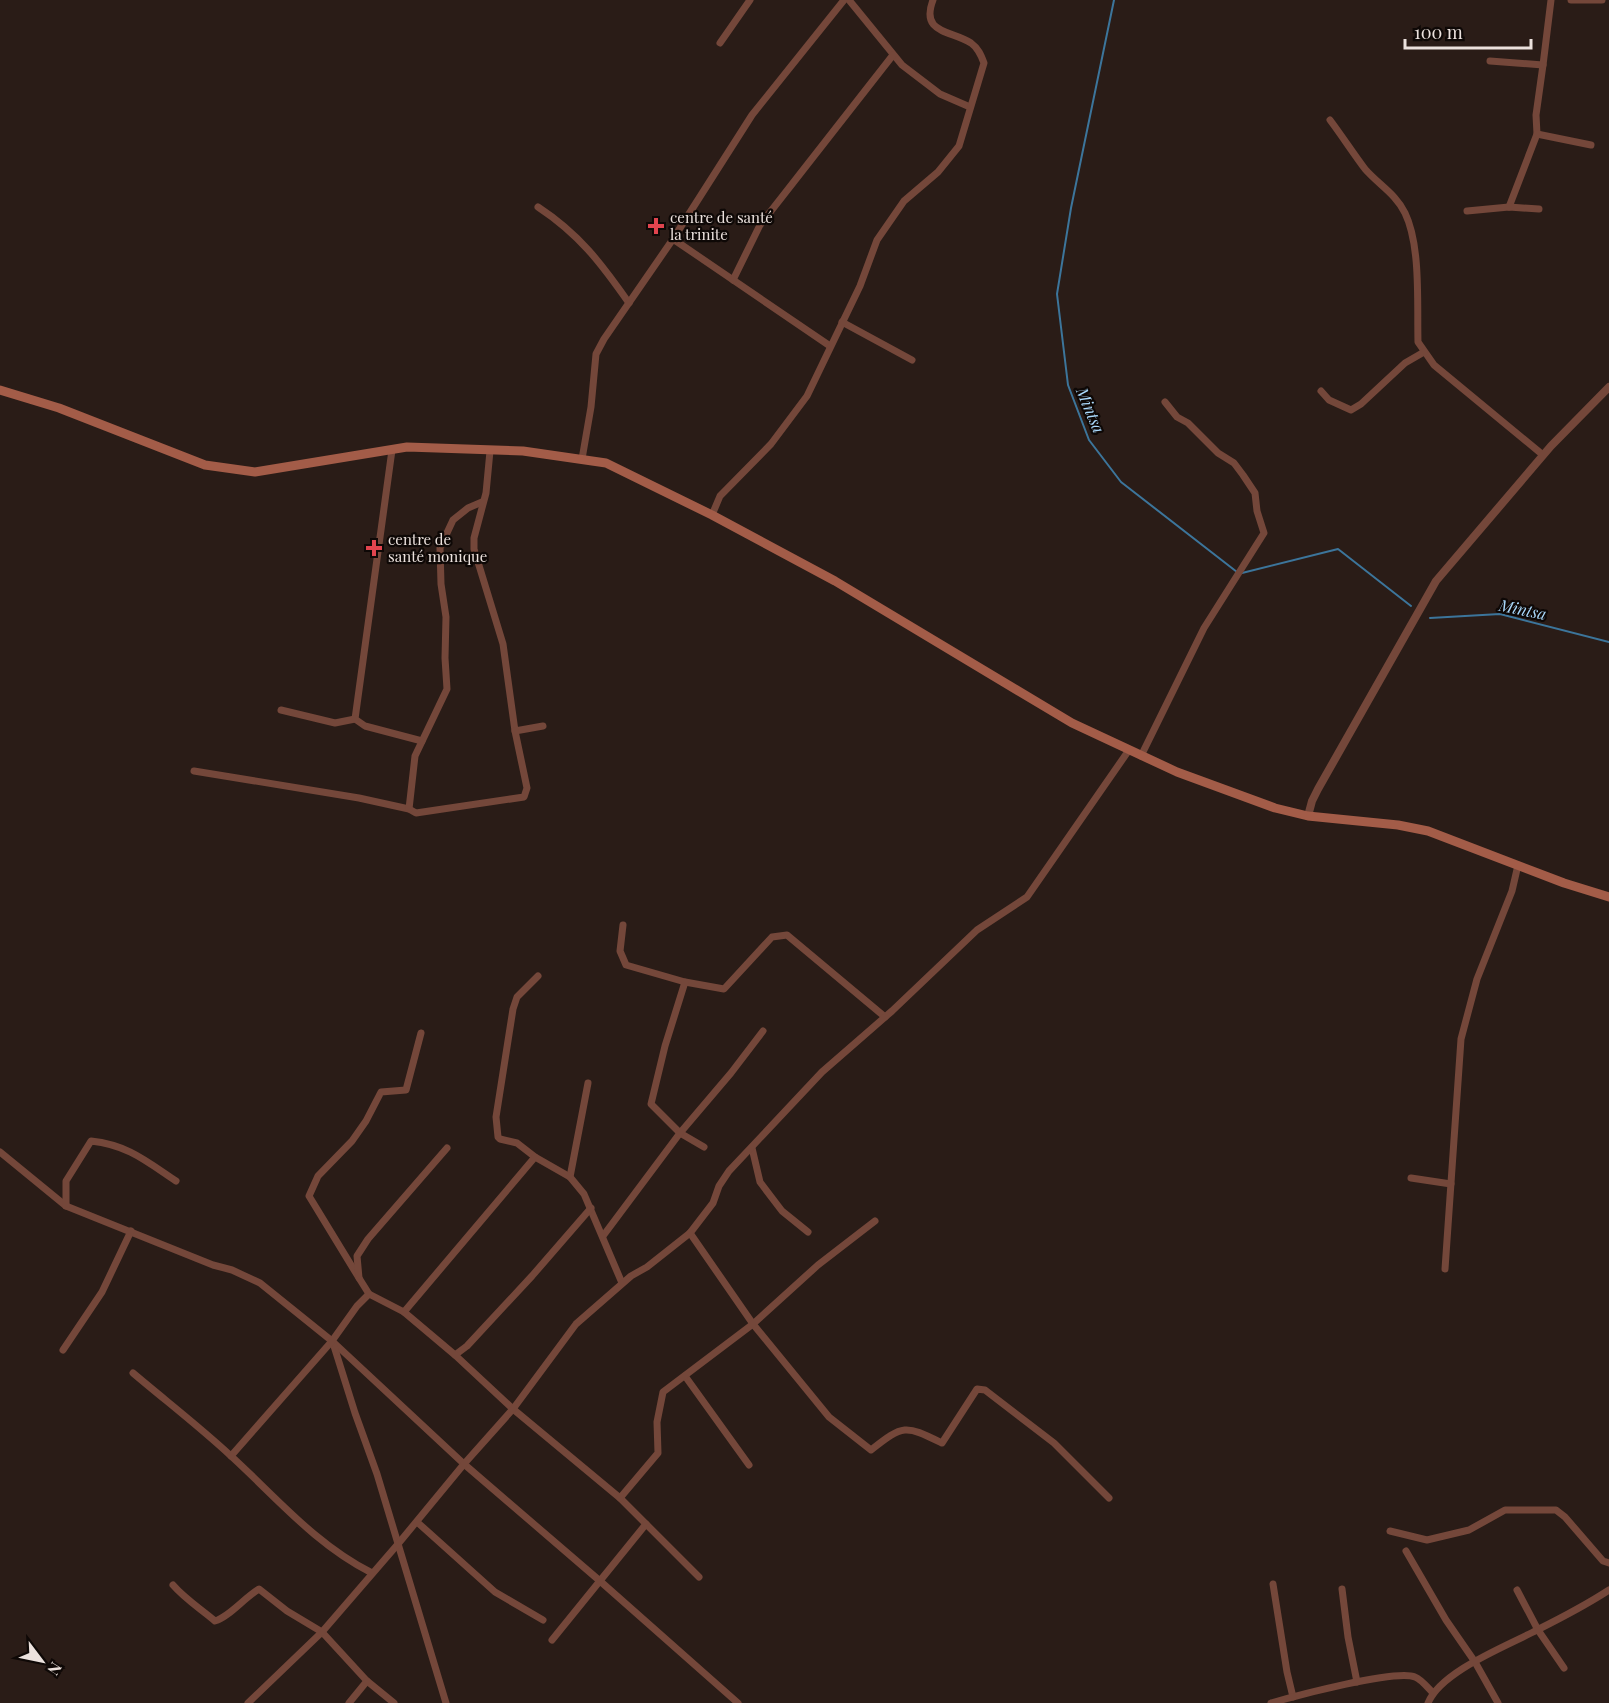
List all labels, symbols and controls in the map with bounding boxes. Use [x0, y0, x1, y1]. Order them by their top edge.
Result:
scale bar [1405, 12, 1531, 50]
text: 100 m [1414, 20, 1463, 44]
place label: centre de santé la trinite [670, 207, 773, 244]
marker: centre de santé la trinite [647, 217, 665, 235]
water label: Mintsa [1072, 383, 1110, 436]
place label: centre de santé monique [388, 529, 487, 566]
marker: centre de santé monique [365, 539, 383, 557]
water label: Mintsa [1497, 594, 1549, 624]
north arrow [12, 1631, 72, 1691]
text: N [43, 1659, 67, 1680]

